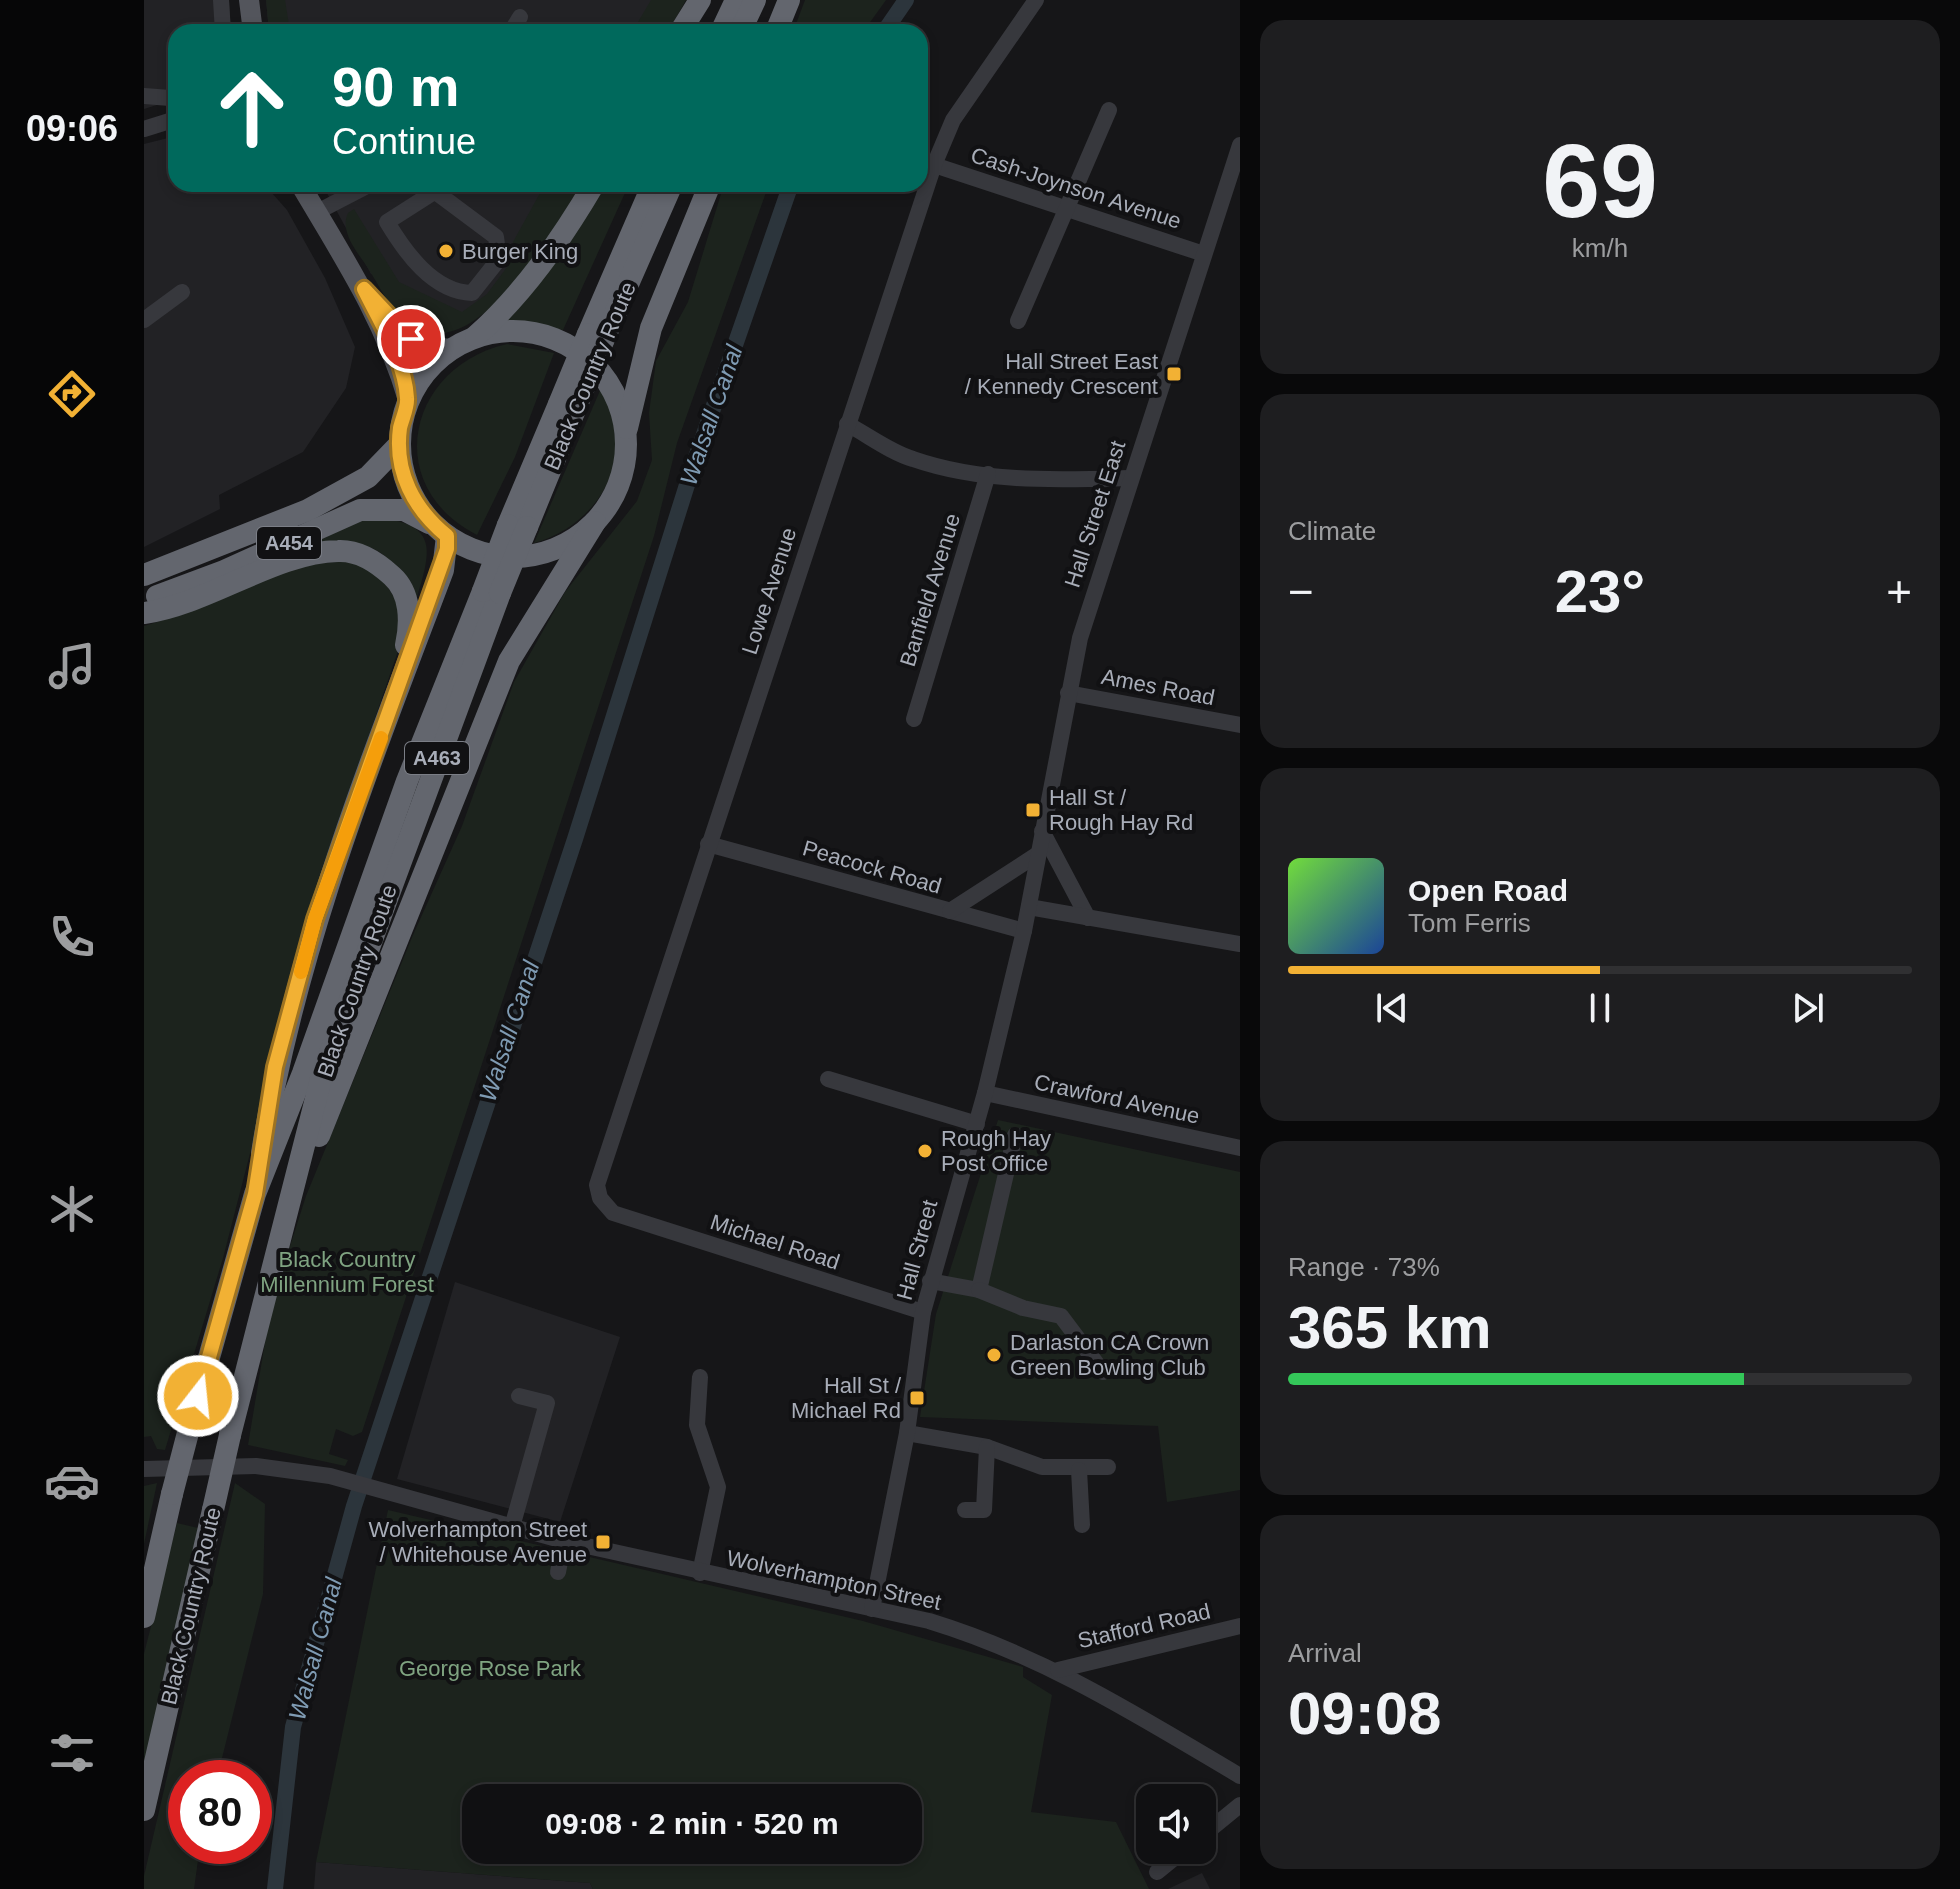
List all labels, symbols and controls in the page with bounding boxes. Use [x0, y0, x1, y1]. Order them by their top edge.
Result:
text: 90 m [332, 55, 460, 118]
icon: ahead [200, 56, 304, 160]
text: 09:06 [26, 108, 118, 149]
text: Continue [332, 121, 476, 162]
text: 69 [1542, 123, 1658, 239]
street label: Cash-Joynson Avenue [968, 142, 1184, 234]
text: km/h [1572, 233, 1628, 263]
place label: Burger King [462, 239, 578, 264]
marker: Burger King [437, 242, 455, 260]
street label: Black Country Route [539, 278, 641, 474]
pin [377, 305, 445, 373]
icon: arrive [389, 317, 433, 361]
water label: Walsall Canal [674, 341, 748, 489]
place label: Hall Street East / Kennedy Crescent [965, 349, 1158, 399]
marker: Hall Street East / Kennedy Crescent [1165, 365, 1183, 383]
icon: directions [44, 366, 100, 422]
street label: Hall Street East [1059, 437, 1131, 591]
street label: Banfield Avenue [895, 510, 965, 670]
text: Climate [1288, 516, 1376, 546]
street label: Lowe Avenue [737, 525, 801, 657]
road number: A454 [257, 527, 321, 559]
text: 23° [1555, 558, 1645, 625]
text: − [1288, 567, 1314, 616]
text: + [1886, 567, 1912, 616]
icon: music [44, 638, 100, 694]
street label: Ames Road [1099, 664, 1217, 710]
road number: A463 [405, 742, 469, 774]
place label: Hall St / Rough Hay Rd [1049, 785, 1193, 835]
marker: Hall St / Rough Hay Rd [1024, 801, 1042, 819]
street label: Peacock Road [800, 835, 944, 899]
text: Open Road [1408, 874, 1568, 907]
street label: Black Country Route [312, 882, 402, 1080]
text: Tom Ferris [1408, 908, 1531, 938]
icon: phone [44, 909, 100, 965]
water label: Walsall Canal [474, 957, 545, 1105]
icon: previous [1370, 986, 1414, 1030]
icon: pause [1578, 986, 1622, 1030]
icon: next [1786, 986, 1830, 1030]
street label: Crawford Avenue [1032, 1069, 1202, 1129]
place label: Rough Hay Post Office [941, 1126, 1051, 1176]
marker: Rough Hay Post Office [916, 1142, 934, 1160]
icon: climate [44, 1181, 100, 1237]
street label: Hall Street [892, 1197, 942, 1303]
street label: Michael Road [707, 1209, 843, 1275]
park label: Black Country Millennium Forest [260, 1247, 434, 1297]
text: Range · 73% [1288, 1252, 1440, 1282]
text: 365 km [1288, 1294, 1492, 1361]
place label: Darlaston CA Crown Green Bowling Club [1010, 1330, 1209, 1380]
marker: Darlaston CA Crown Green Bowling Club [985, 1346, 1003, 1364]
position arrow [156, 1354, 240, 1438]
place label: Hall St / Michael Rd [791, 1373, 902, 1423]
marker: Hall St / Michael Rd [908, 1389, 926, 1407]
icon: car [44, 1453, 100, 1509]
street label: Black Country Route [156, 1505, 226, 1707]
place label: Wolverhampton Street / Whitehouse Avenue [369, 1517, 587, 1567]
marker: Wolverhampton Street / Whitehouse Avenue [594, 1533, 612, 1551]
street label: Wolverhampton Street [725, 1545, 943, 1615]
water label: Walsall Canal [283, 1574, 347, 1723]
street label: Stafford Road [1075, 1599, 1213, 1653]
text: Arrival [1288, 1638, 1362, 1668]
park label: George Rose Park [399, 1656, 582, 1681]
text: 09:08 [1288, 1680, 1441, 1747]
icon: filters [44, 1725, 100, 1781]
speed limit sign: 80 [168, 1760, 272, 1864]
map controls [1136, 1784, 1216, 1864]
button: sound [1136, 1784, 1216, 1864]
text: 09:08 · 2 min · 520 m [545, 1807, 839, 1840]

